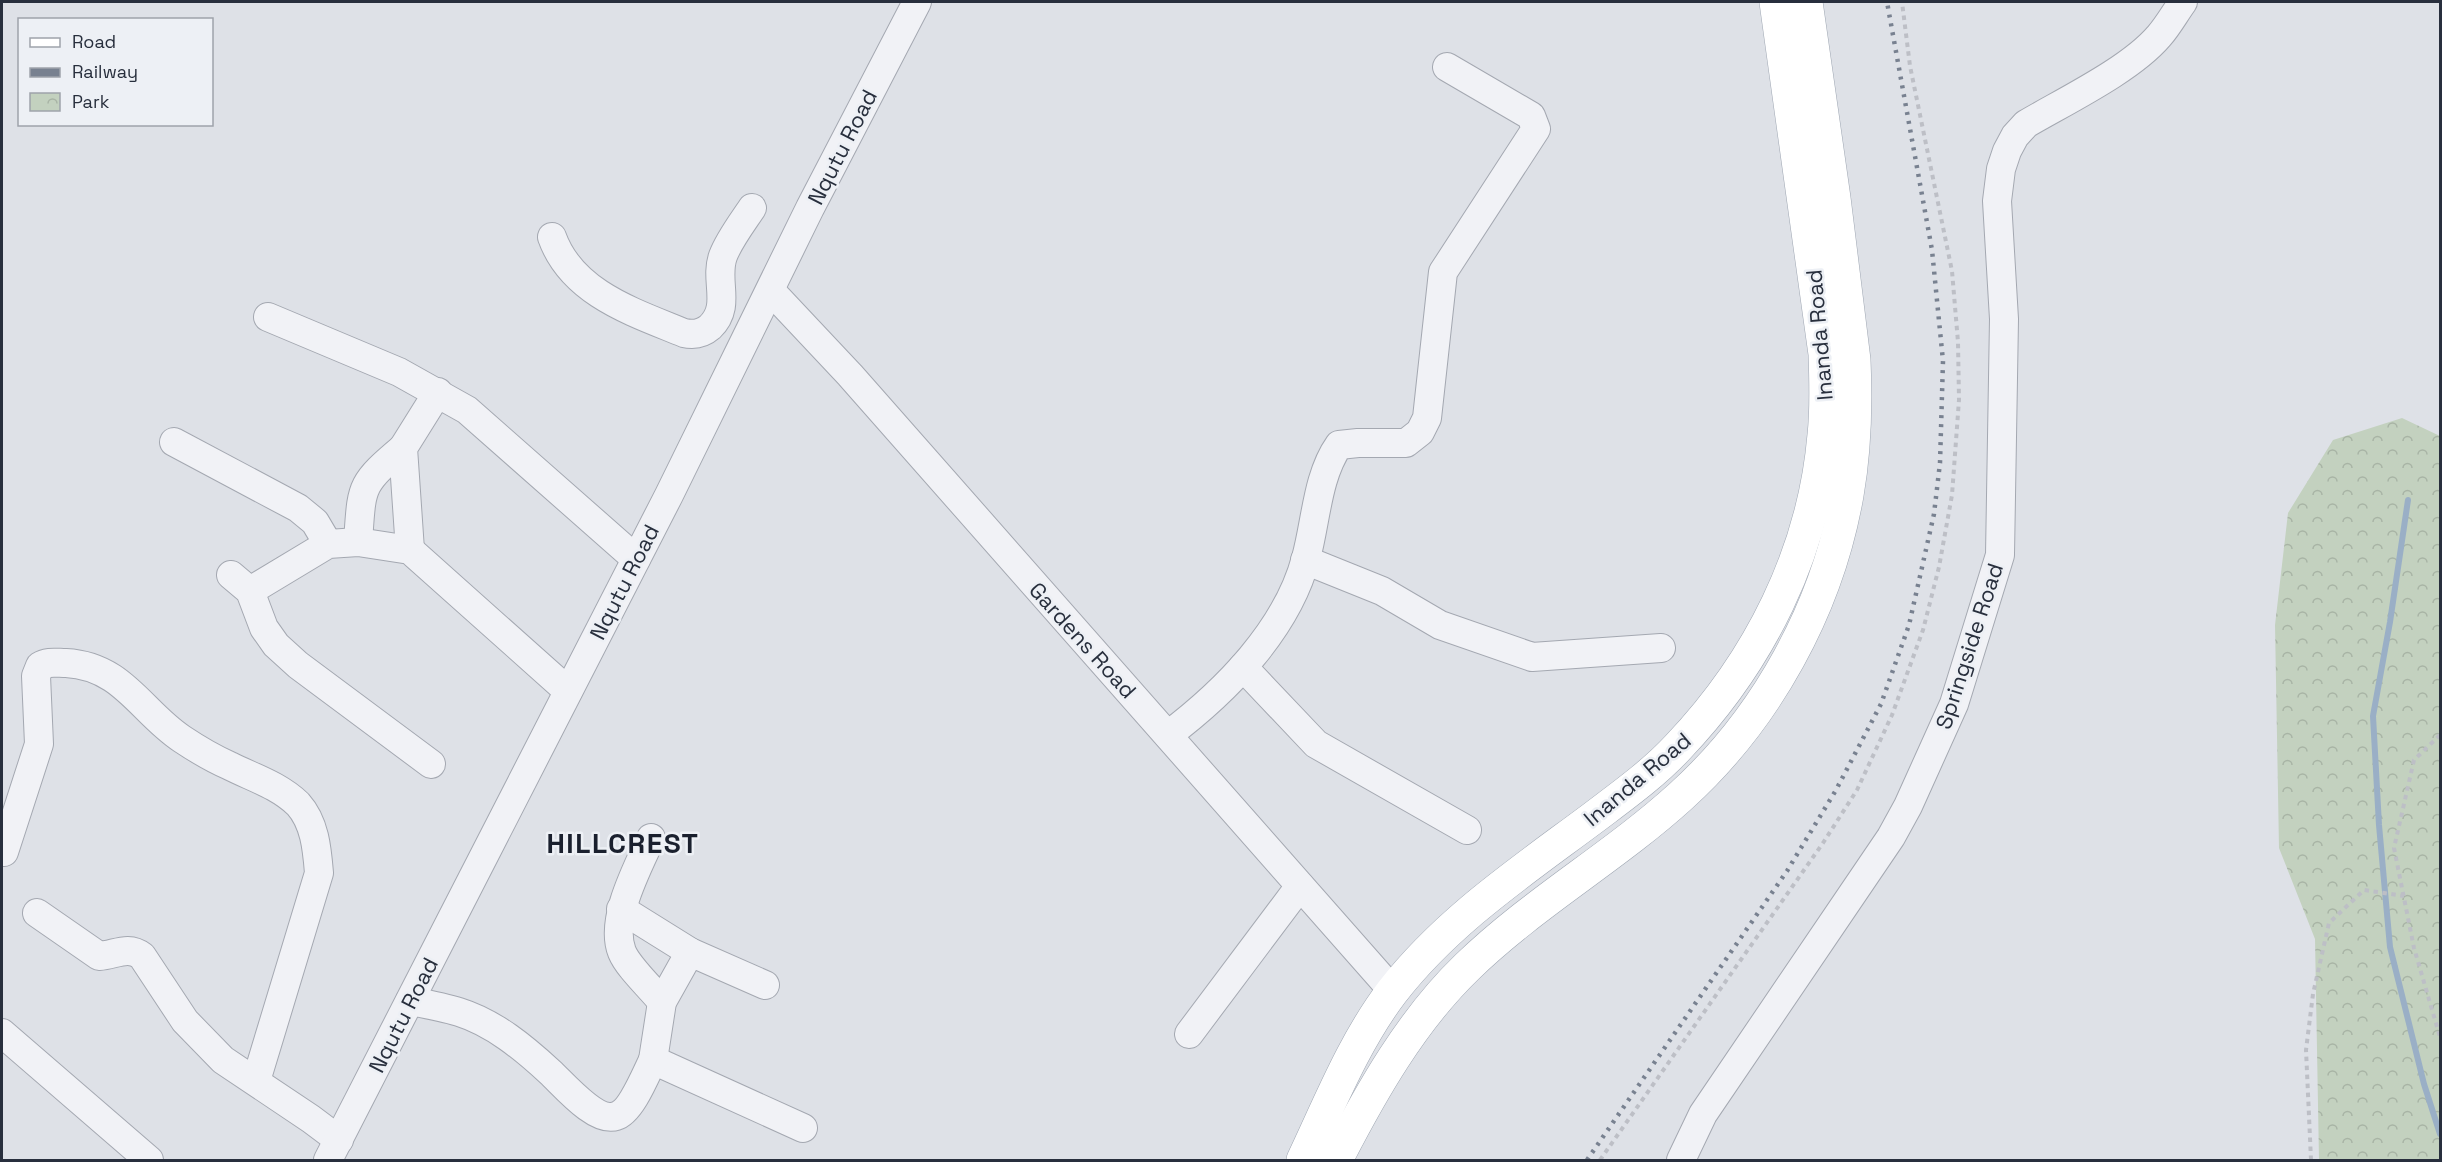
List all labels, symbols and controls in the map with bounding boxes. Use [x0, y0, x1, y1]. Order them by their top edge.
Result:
legend [18, 18, 213, 126]
text: Road [72, 30, 116, 53]
text: Railway [72, 60, 138, 83]
street label: Nqutu Road [801, 85, 883, 209]
text: Park [72, 90, 110, 113]
street label: Inanda Road [1799, 268, 1839, 402]
street label: Nqutu Road [583, 520, 665, 644]
street label: Springside Road [1929, 560, 2009, 732]
street label: Gardens Road [1023, 576, 1143, 704]
street label: Inanda Road [1578, 726, 1696, 832]
district label: HILLCREST [547, 825, 700, 861]
street label: Nqutu Road [362, 953, 444, 1077]

